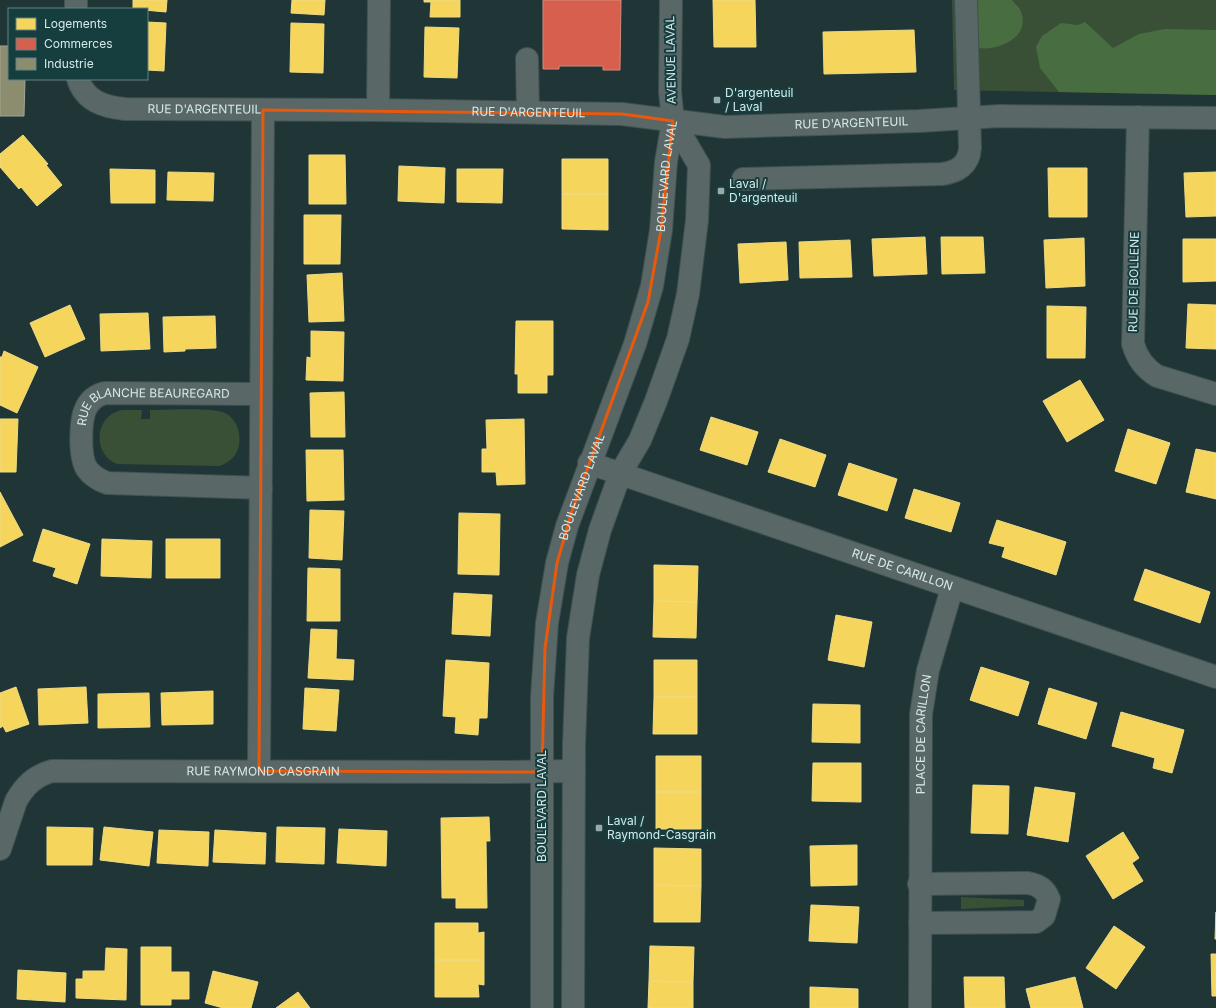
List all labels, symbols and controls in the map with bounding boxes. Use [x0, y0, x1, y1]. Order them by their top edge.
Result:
legend [8, 8, 148, 80]
text: Logements [44, 16, 107, 31]
street label: AVENUE LAVAL [662, 16, 679, 104]
text: Commerces [44, 36, 112, 51]
text: Industrie [44, 56, 94, 71]
place label: D'argenteuil / Laval [725, 85, 793, 114]
marker: D'argenteuil / Laval [712, 95, 722, 105]
street label: RUE D'ARGENTEUIL [148, 101, 262, 117]
street label: RUE D'ARGENTEUIL [471, 104, 586, 120]
street label: RUE D'ARGENTEUIL [794, 113, 909, 132]
street label: BOULEVARD LAVAL [653, 119, 680, 232]
place label: Laval / D'argenteuil [729, 176, 797, 205]
marker: Laval / D'argenteuil [716, 186, 726, 196]
street label: RUE DE BOLLENE [1125, 232, 1142, 332]
street label: RUE BLANCHE BEAUREGARD [74, 385, 230, 427]
street label: BOULEVARD LAVAL [555, 431, 608, 542]
street label: RUE DE CARILLON [850, 545, 955, 594]
street label: PLACE DE CARILLON [913, 673, 934, 794]
street label: BOULEVARD LAVAL [534, 750, 549, 862]
street label: RUE RAYMOND CASGRAIN [186, 763, 340, 779]
place label: Laval / Raymond-Casgrain [607, 813, 716, 842]
marker: Laval / Raymond-Casgrain [594, 823, 604, 833]

